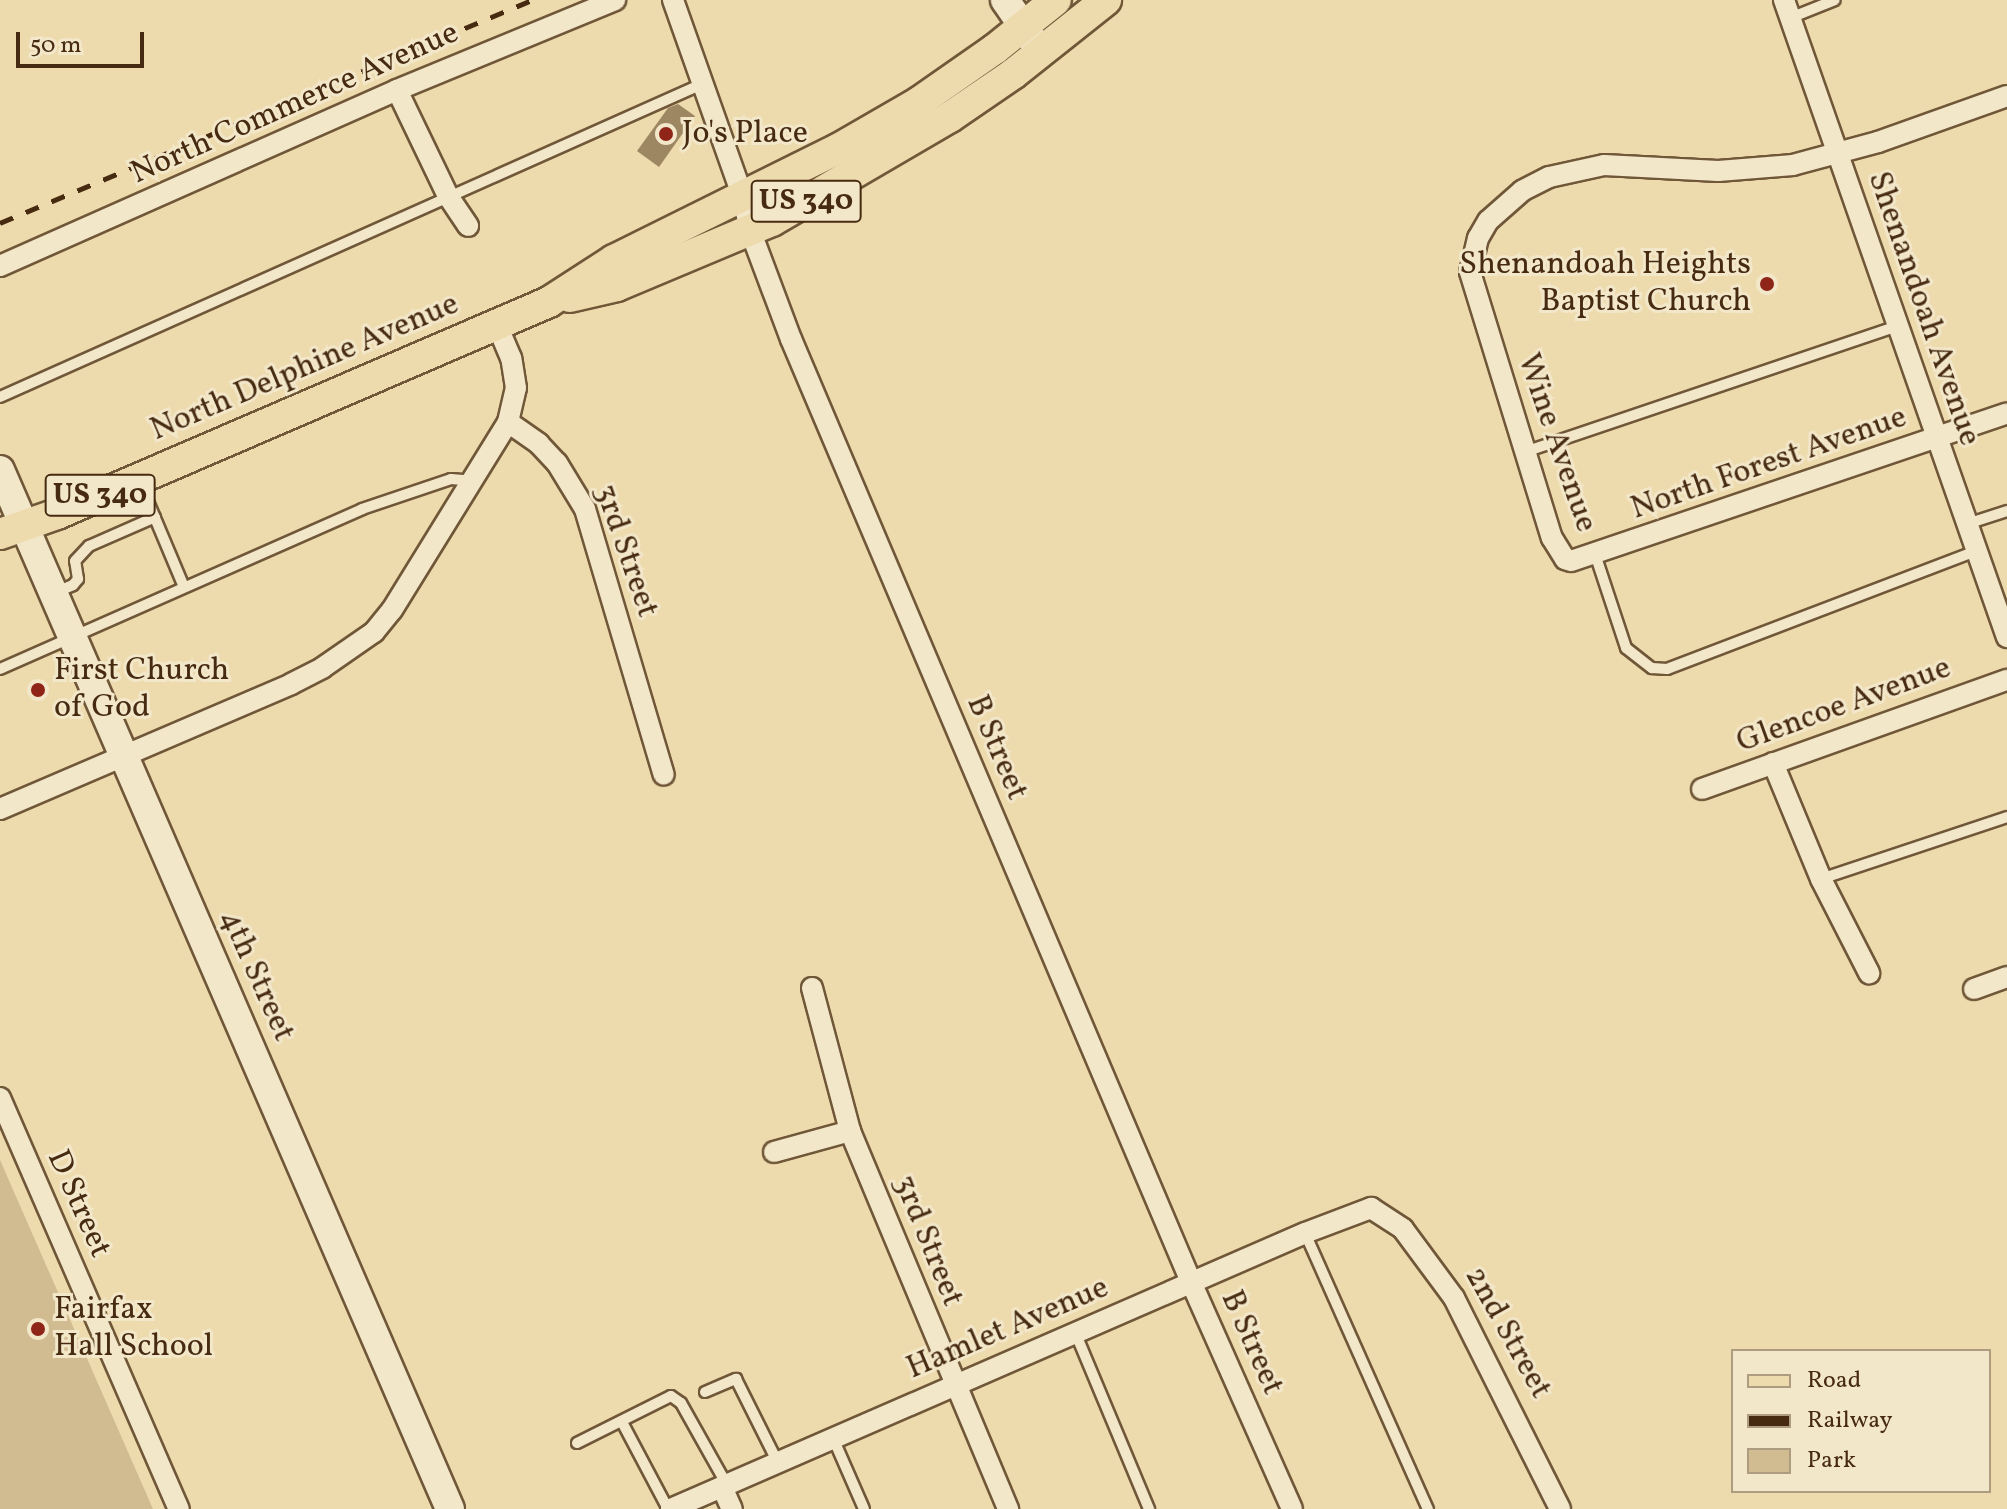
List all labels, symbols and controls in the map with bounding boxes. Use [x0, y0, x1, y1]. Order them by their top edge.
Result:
street label: North Commerce Avenue [125, 14, 465, 194]
scale bar [20, 16, 148, 66]
text: 50 m [30, 29, 82, 63]
place label: Jo's Place [682, 115, 808, 153]
marker: Jo's Place [657, 125, 675, 143]
street label: Shenandoah Avenue [1858, 167, 1988, 451]
road number: US 340 [750, 175, 862, 227]
place label: Shenandoah Heights Baptist Church [1459, 247, 1751, 322]
marker: Shenandoah Heights Baptist Church [1758, 275, 1776, 293]
street label: North Delphine Avenue [145, 286, 465, 450]
street label: Wine Avenue [1508, 349, 1604, 537]
street label: North Forest Avenue [1626, 399, 1912, 529]
road number: US 340 [44, 469, 156, 521]
street label: 3rd Street [584, 479, 666, 623]
street label: Glencoe Avenue [1732, 650, 1956, 762]
place label: First Church of God [54, 653, 229, 728]
marker: First Church of God [29, 681, 47, 699]
street label: B Street [957, 690, 1035, 806]
street label: 4th Street [210, 904, 302, 1048]
street label: D Street [37, 1144, 119, 1264]
street label: 3rd Street [883, 1170, 971, 1312]
street label: 2nd Street [1455, 1260, 1559, 1406]
street label: Hamlet Avenue [901, 1269, 1115, 1389]
street label: B Street [1211, 1285, 1291, 1401]
place label: Fairfax Hall School [54, 1292, 213, 1367]
marker: Fairfax Hall School [29, 1320, 47, 1338]
legend [1731, 1349, 1991, 1493]
text: Road [1807, 1364, 1861, 1398]
text: Railway [1807, 1404, 1893, 1438]
text: Park [1807, 1444, 1856, 1478]

